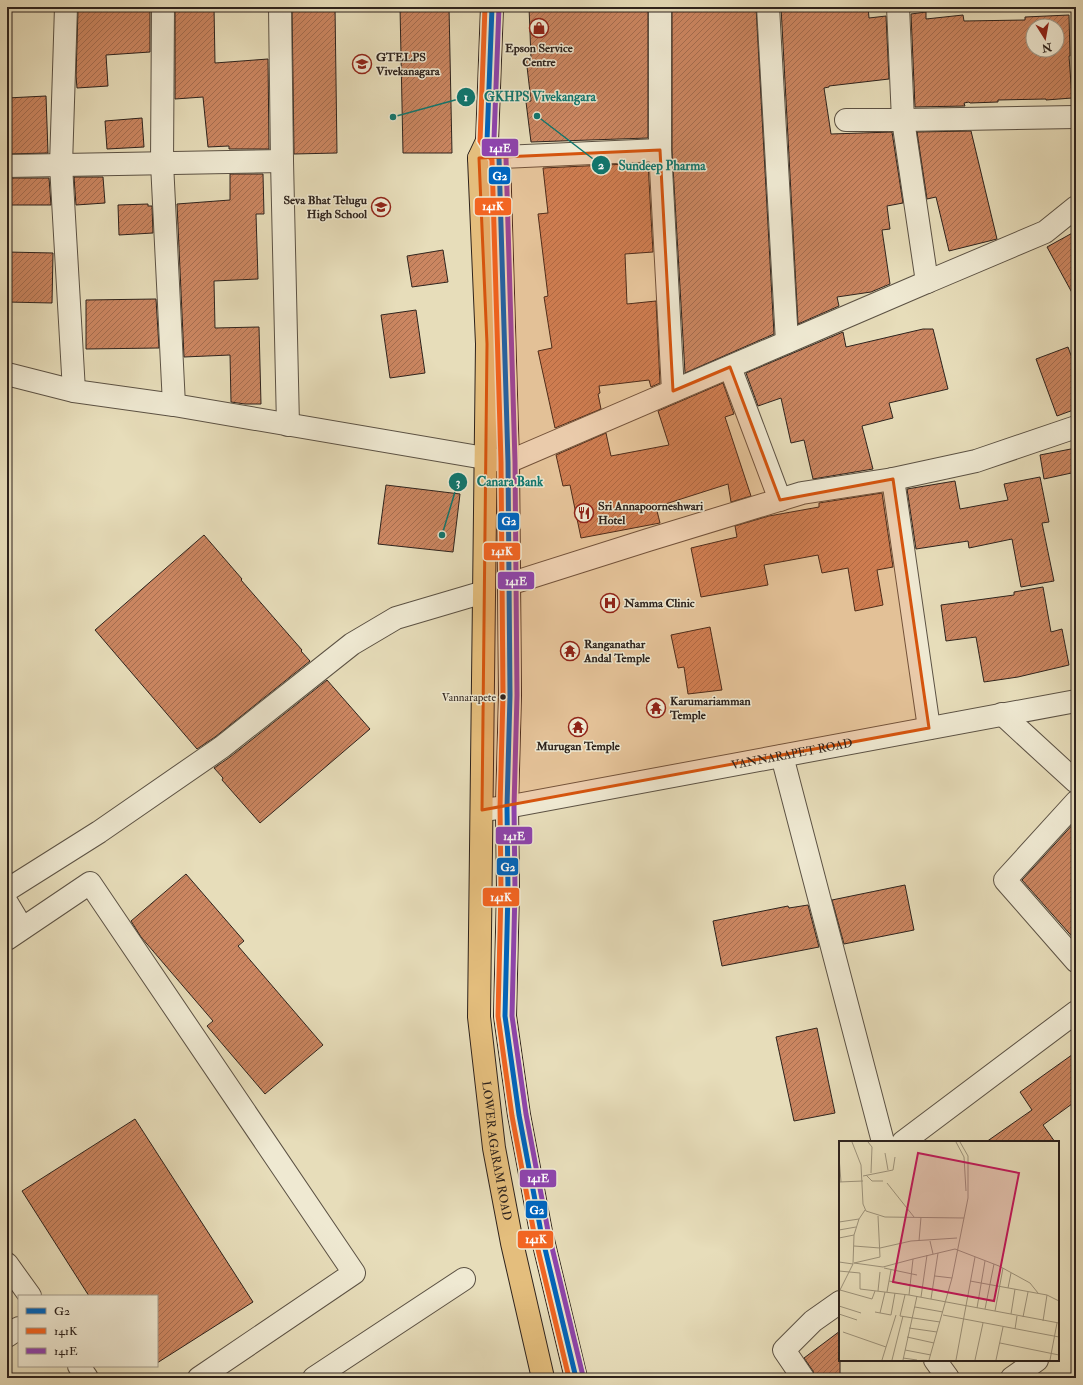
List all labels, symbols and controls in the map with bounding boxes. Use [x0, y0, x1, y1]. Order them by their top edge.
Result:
shop icon: Epson Service Centre [528, 17, 550, 39]
north arrow [1025, 18, 1065, 58]
text: N [1040, 40, 1054, 55]
place label: Epson Service Centre [505, 41, 574, 70]
place label: GTELPS Vivekanagara [375, 50, 441, 79]
school or university icon: GTELPS Vivekanagara [351, 53, 373, 75]
callout: GKHPS Vivekangara [456, 84, 603, 109]
text: GKHPS Vivekangara [484, 89, 597, 106]
text: 1 [464, 90, 468, 105]
line badge: 141E [481, 138, 519, 157]
text: 141E [489, 142, 511, 156]
callout: Sundeep Pharma [591, 153, 714, 178]
text: 2 [598, 158, 604, 173]
text: Sundeep Pharma [618, 158, 706, 175]
line badge: G2 [488, 166, 511, 185]
text: G2 [493, 170, 508, 183]
place label: Seva Bhat Telugu High School [283, 193, 368, 222]
school or university icon: Seva Bhat Telugu High School [370, 196, 392, 218]
line badge: 141K [474, 197, 512, 216]
text: 141K [482, 200, 505, 214]
callout: Canara Bank [448, 469, 551, 494]
text: Canara Bank [477, 474, 544, 490]
text: 3 [456, 475, 461, 490]
place label: Sri Annapoorneshwari Hotel [598, 499, 704, 528]
restaurant icon: Sri Annapoorneshwari Hotel [573, 502, 595, 524]
line badge: G2 [497, 512, 520, 531]
text: G2 [502, 515, 517, 528]
line badge: 141K [483, 542, 521, 561]
text: 141K [491, 545, 514, 559]
line badge: 141E [497, 571, 535, 590]
text: 141E [505, 575, 527, 589]
hospital icon: Namma Clinic [599, 592, 621, 614]
place label: Namma Clinic [623, 596, 695, 611]
place label: Ranganathar Andal Temple [583, 637, 651, 666]
temple icon: Ranganathar Andal Temple [559, 640, 581, 662]
place label: Vannarapete [442, 691, 496, 705]
marker: Vannarapete [498, 692, 508, 702]
place label: Karumariamman Temple [669, 694, 751, 723]
temple icon: Karumariamman Temple [645, 697, 667, 719]
temple icon: Murugan Temple [567, 716, 589, 738]
street label: VANNARAPET ROAD [730, 735, 854, 773]
place label: Murugan Temple [535, 739, 621, 754]
line badge: 141E [495, 826, 533, 845]
text: 141E [503, 830, 525, 844]
line badge: G2 [496, 857, 519, 876]
text: G2 [501, 861, 516, 874]
line badge: 141K [482, 887, 520, 907]
text: 141K [490, 891, 513, 905]
street label: LOWER AGARAM ROAD [479, 1080, 515, 1222]
inset map [839, 1141, 1059, 1361]
line badge: 141E [519, 1169, 557, 1188]
text: 141E [527, 1172, 549, 1186]
line badge: G2 [525, 1200, 548, 1219]
text: G2 [530, 1204, 545, 1217]
line badge: 141K [517, 1230, 554, 1249]
text: 141K [525, 1233, 548, 1247]
legend [18, 1295, 158, 1367]
text: G2 [54, 1304, 70, 1319]
text: 141K [54, 1324, 78, 1339]
text: 141E [54, 1344, 78, 1359]

